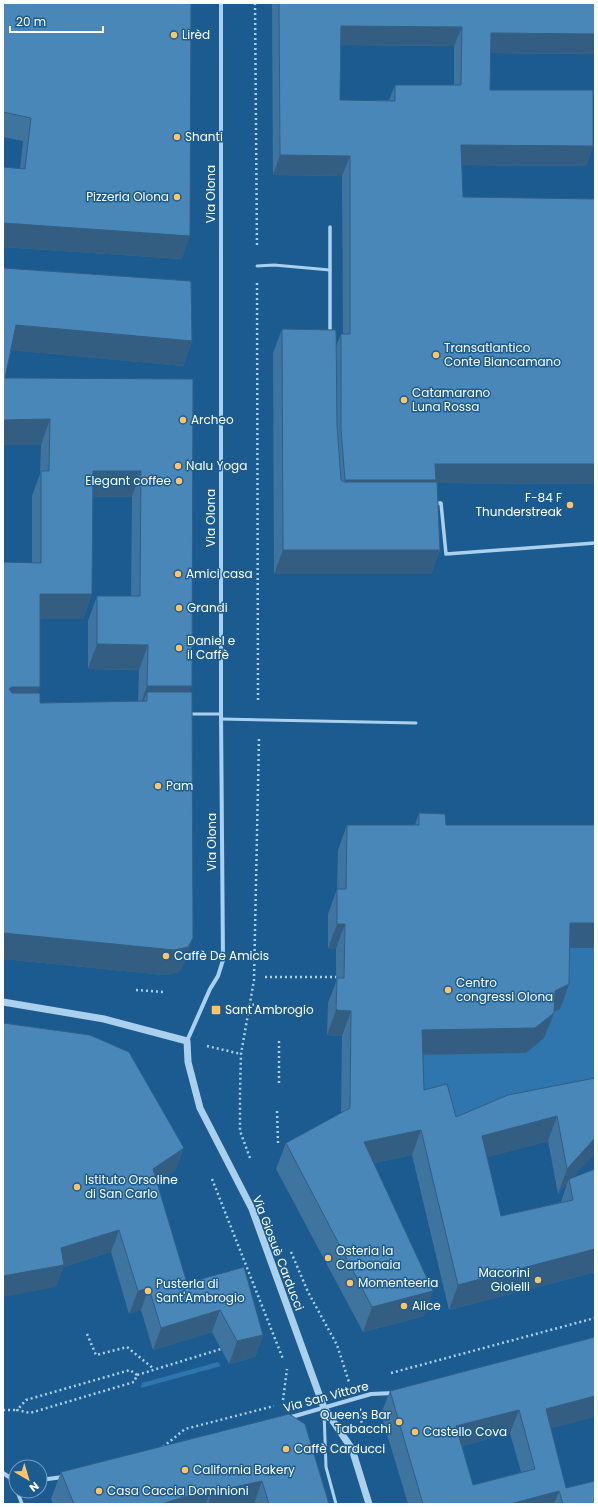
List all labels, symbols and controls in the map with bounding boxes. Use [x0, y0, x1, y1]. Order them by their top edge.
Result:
scale bar [10, 8, 103, 34]
text: 20 m [16, 13, 46, 30]
place label: Lirèd [182, 26, 210, 43]
marker: Lirèd [169, 30, 179, 40]
place label: Shanti [185, 128, 223, 145]
marker: Shanti [172, 132, 182, 142]
street label: Via Olona [202, 165, 219, 223]
place label: Pizzeria Olona [86, 188, 169, 205]
marker: Pizzeria Olona [172, 192, 182, 202]
place label: Transatlantico Conte Biancamano [444, 339, 561, 370]
marker: Transatlantico Conte Biancamano [431, 350, 441, 360]
place label: Catamarano Luna Rossa [412, 384, 491, 415]
marker: Catamarano Luna Rossa [399, 395, 409, 405]
place label: Archeo [191, 411, 234, 428]
marker: Archeo [178, 415, 188, 425]
place label: Nalu Yoga [186, 457, 247, 474]
marker: Nalu Yoga [173, 461, 183, 471]
place label: Elegant coffee [85, 472, 171, 489]
marker: Elegant coffee [174, 476, 184, 486]
street label: Via Olona [202, 489, 219, 547]
place label: F-84 F Thunderstreak [476, 489, 563, 520]
marker: F-84 F Thunderstreak [565, 500, 575, 510]
place label: Amici casa [186, 565, 253, 582]
marker: Amici casa [173, 569, 183, 579]
place label: Grandi [187, 599, 228, 616]
marker: Grandi [174, 603, 184, 613]
place label: Daniel e il Caffè [187, 632, 235, 663]
marker: Daniel e il Caffè [174, 643, 184, 653]
place label: Pam [166, 777, 193, 794]
marker: Pam [153, 781, 163, 791]
street label: Via Olona [203, 813, 220, 871]
place label: Caffè De Amicis [174, 947, 269, 964]
marker: Caffè De Amicis [161, 951, 171, 961]
place label: Centro congressi Olona [456, 974, 553, 1005]
marker: Centro congressi Olona [443, 985, 453, 995]
place label: Sant'Ambrogio [225, 1001, 314, 1018]
marker: Sant'Ambrogio [210, 1004, 222, 1016]
place label: Istituto Orsoline di San Carlo [85, 1171, 178, 1202]
marker: Istituto Orsoline di San Carlo [72, 1182, 82, 1192]
street label: Via Giosuè Carducci [249, 1193, 308, 1313]
place label: Osteria la Carbonaia [336, 1242, 401, 1273]
marker: Osteria la Carbonaia [323, 1253, 333, 1263]
place label: Macorini Gioielli [479, 1264, 530, 1295]
place label: Momenteeria [358, 1274, 438, 1291]
place label: Pusterla di Sant'Ambrogio [156, 1275, 245, 1306]
marker: Macorini Gioielli [533, 1275, 543, 1285]
marker: Momenteeria [345, 1278, 355, 1288]
marker: Pusterla di Sant'Ambrogio [143, 1286, 153, 1296]
place label: Alice [412, 1297, 441, 1314]
marker: Alice [399, 1301, 409, 1311]
street label: Via San Vittore [281, 1377, 370, 1416]
place label: Queen's Bar Tabacchi [320, 1406, 392, 1437]
marker: Queen's Bar Tabacchi [394, 1417, 404, 1427]
place label: Castello Cova [423, 1423, 507, 1440]
marker: Castello Cova [410, 1427, 420, 1437]
place label: Caffè Carducci [294, 1440, 385, 1457]
marker: Caffè Carducci [281, 1444, 291, 1454]
north arrow [8, 1459, 48, 1499]
place label: California Bakery [193, 1461, 295, 1478]
marker: California Bakery [180, 1465, 190, 1475]
text: N [26, 1478, 42, 1496]
place label: Casa Caccia Dominioni [107, 1482, 249, 1499]
marker: Casa Caccia Dominioni [94, 1486, 104, 1496]

